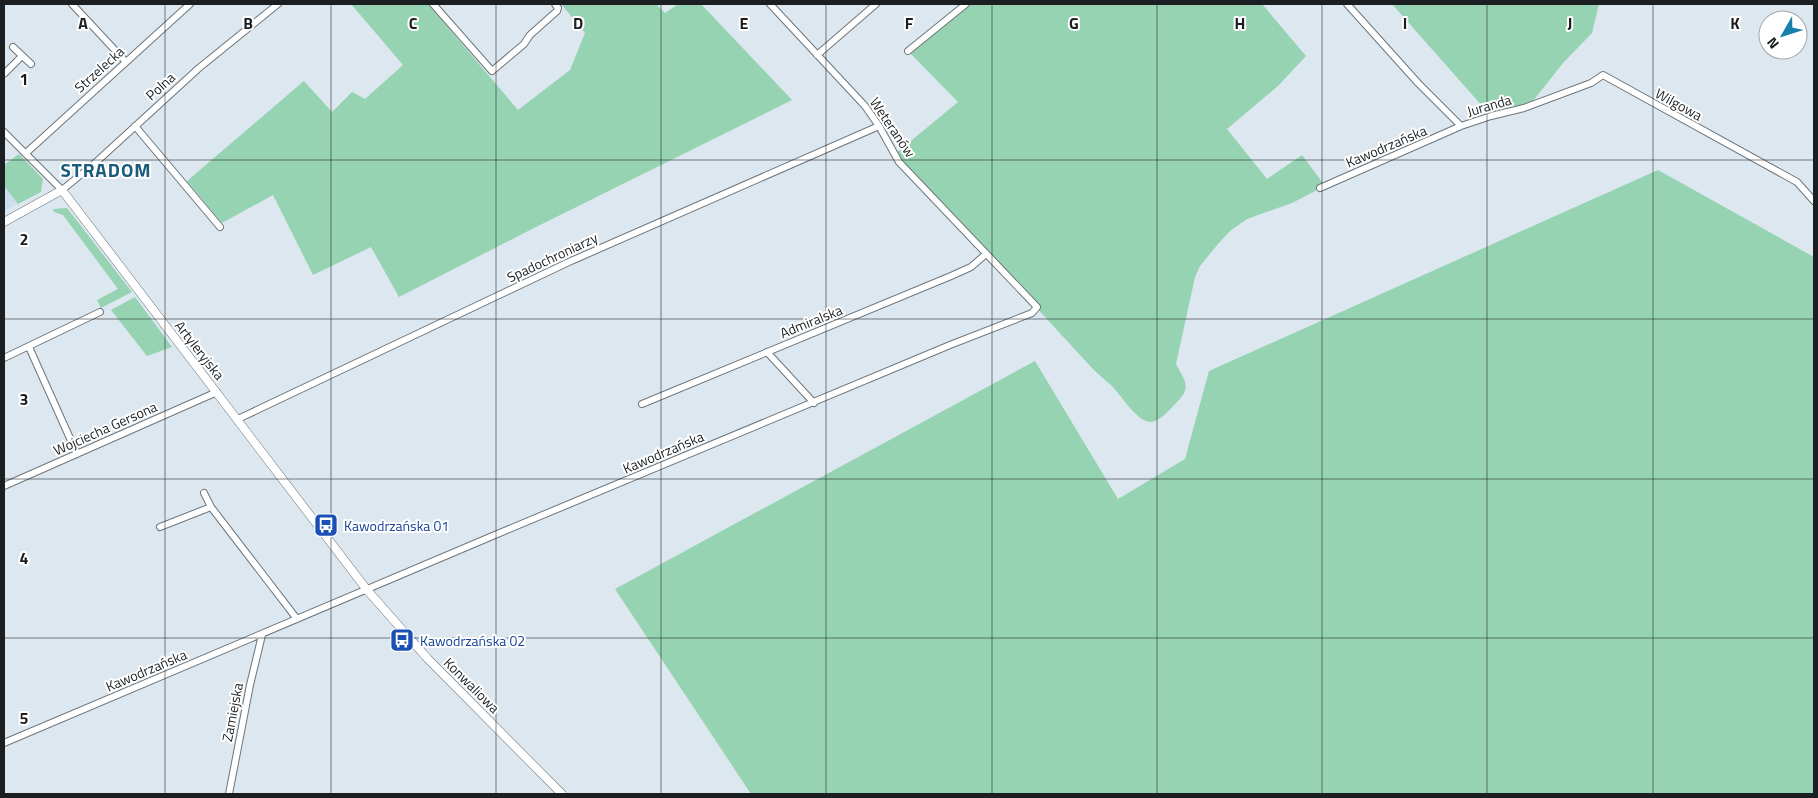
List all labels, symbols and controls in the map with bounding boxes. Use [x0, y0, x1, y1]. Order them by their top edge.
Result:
north arrow [1758, 10, 1808, 60]
text: A [78, 11, 88, 35]
text: B [243, 11, 253, 35]
text: C [409, 11, 418, 35]
text: D [573, 11, 583, 35]
text: E [740, 11, 749, 35]
text: F [905, 11, 914, 35]
text: G [1069, 11, 1079, 35]
text: H [1235, 11, 1245, 35]
text: I [1403, 11, 1407, 35]
text: J [1568, 11, 1572, 35]
text: K [1730, 11, 1740, 35]
text: N [1761, 33, 1784, 54]
street label: Strzelecka [69, 41, 129, 97]
text: 1 [20, 67, 28, 91]
street label: Polna [141, 67, 179, 105]
street label: Wilgowa [1652, 82, 1706, 126]
street label: Juranda [1464, 89, 1514, 121]
street label: Weteranów [865, 93, 921, 162]
street label: Kawodrzańska [1342, 119, 1430, 173]
district label: STRADOM [60, 155, 152, 184]
text: 2 [20, 227, 28, 251]
street label: Spadochroniarzy [503, 227, 601, 287]
street label: Admiralska [777, 299, 845, 343]
street label: Artyleryjska [170, 316, 230, 384]
text: 3 [20, 387, 28, 411]
street label: Wojciecha Gersona [50, 396, 160, 460]
street label: Kawodrzańska [619, 425, 707, 479]
bus stop icon: Kawodrzańska 01 [313, 512, 339, 538]
place label: Kawodrzańska 01 [344, 515, 449, 536]
text: 4 [20, 546, 29, 570]
bus stop icon: Kawodrzańska 02 [389, 627, 415, 653]
place label: Kawodrzańska 02 [420, 630, 525, 651]
street label: Kawodrzańska [102, 643, 190, 697]
street label: Konwaliowa [439, 652, 505, 718]
street label: Zamiejska [216, 681, 248, 743]
text: 5 [20, 706, 29, 730]

